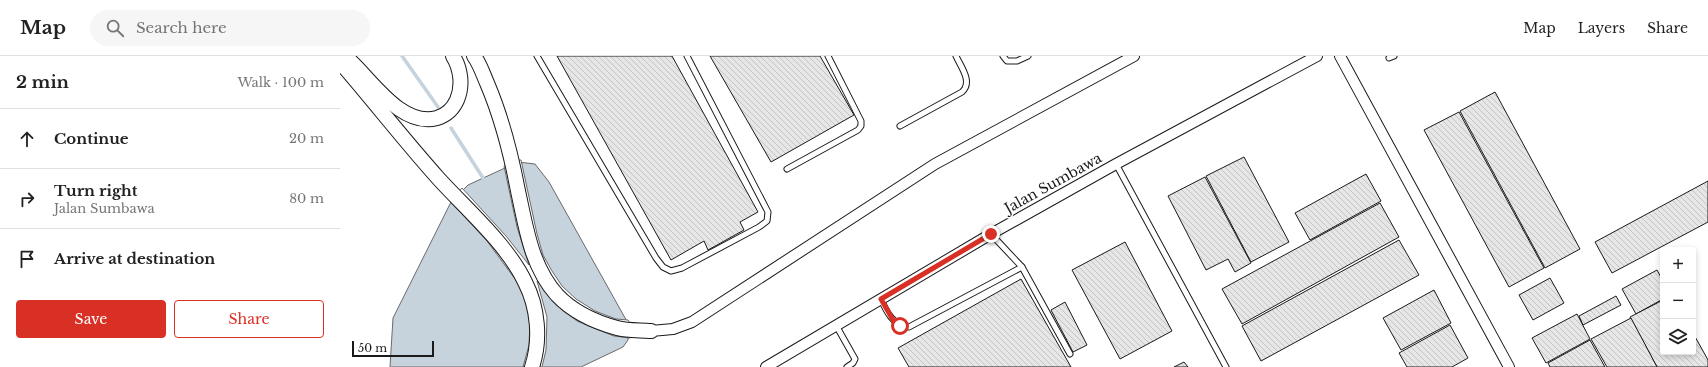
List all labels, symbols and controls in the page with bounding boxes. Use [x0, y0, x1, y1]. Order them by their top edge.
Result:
search box [90, 10, 370, 46]
text: Map [20, 16, 66, 39]
icon: search [104, 17, 126, 39]
text: Search here [136, 18, 227, 37]
text: Map [1523, 19, 1556, 37]
text: Layers [1578, 19, 1625, 37]
text: Share [1647, 19, 1688, 37]
text: 2 min [16, 72, 69, 93]
text: Walk · 100 m [237, 74, 324, 91]
icon: ahead [16, 128, 38, 150]
text: Continue [54, 129, 129, 148]
text: 20 m [289, 130, 324, 147]
street label: Jalan Sumbawa [999, 149, 1105, 218]
text: Turn right [54, 181, 137, 200]
icon: right [16, 188, 38, 210]
text: 80 m [289, 190, 324, 207]
text: Jalan Sumbawa [54, 200, 155, 217]
route end [982, 225, 1000, 243]
map controls [1660, 247, 1696, 355]
button: + [1660, 247, 1696, 283]
icon: arrive [16, 248, 38, 270]
text: Arrive at destination [54, 249, 215, 268]
button: − [1660, 283, 1696, 319]
button: Save [16, 300, 166, 338]
button: Share [174, 300, 324, 338]
route start [891, 317, 909, 335]
button: layers [1660, 319, 1696, 355]
scale bar [352, 339, 434, 358]
text: 50 m [358, 341, 387, 355]

